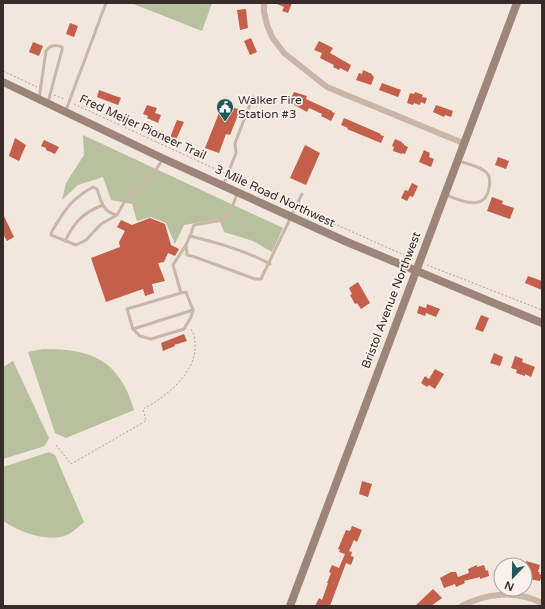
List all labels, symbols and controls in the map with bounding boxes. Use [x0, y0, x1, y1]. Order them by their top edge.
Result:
street label: Fred Meijer Pioneer Trail [77, 91, 209, 163]
place label: Walker Fire Station #3 [238, 93, 302, 121]
public building icon: Walker Fire Station #3 [215, 97, 235, 122]
street label: 3 Mile Road Northwest [213, 162, 338, 230]
street label: Bristol Avenue Northwest [358, 229, 424, 370]
north arrow [493, 557, 533, 597]
text: N [503, 578, 516, 593]

